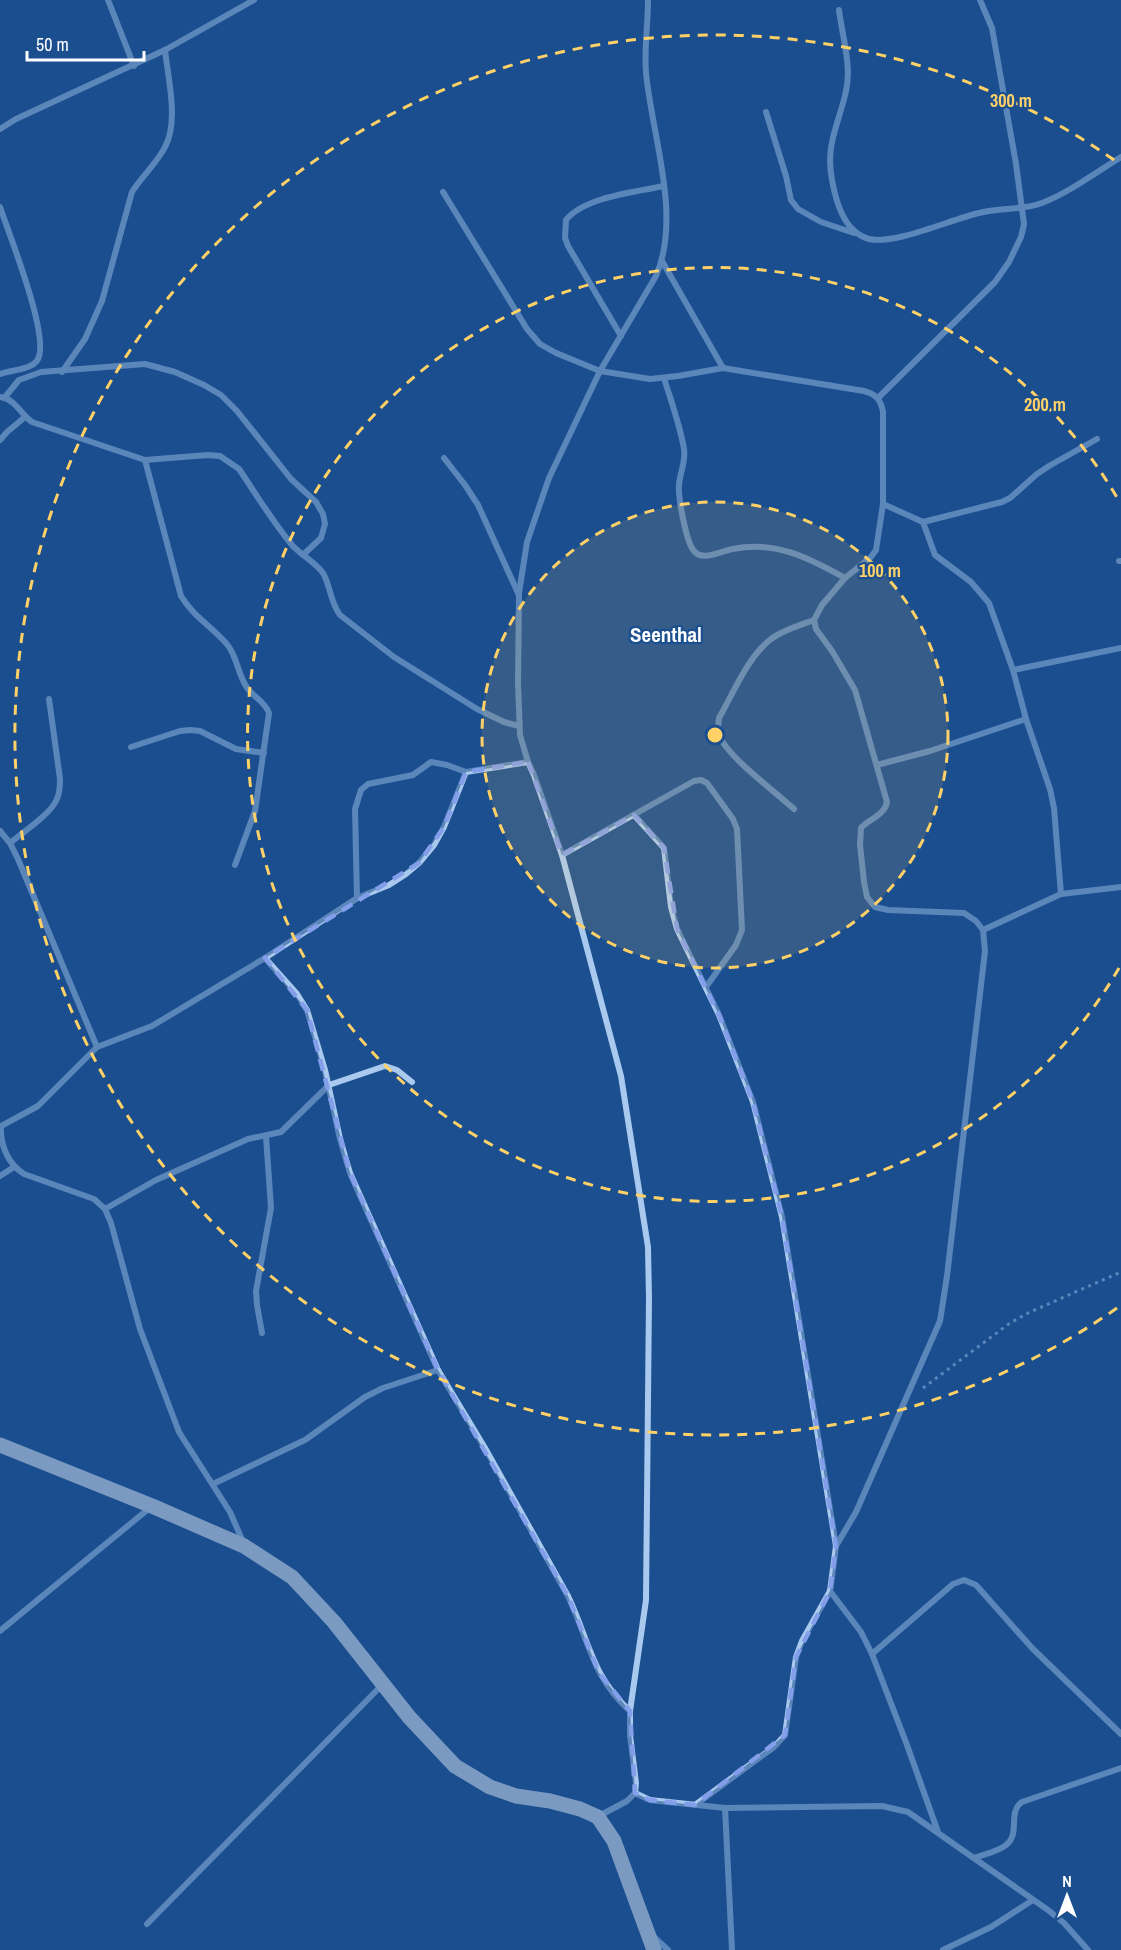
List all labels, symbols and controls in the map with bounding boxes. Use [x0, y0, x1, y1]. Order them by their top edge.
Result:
scale bar [27, 24, 144, 62]
text: 50 m [36, 32, 69, 57]
text: 300 m [990, 88, 1032, 113]
text: 200 m [1024, 392, 1066, 417]
text: 100 m [859, 558, 901, 583]
district label: Seenthal [630, 620, 702, 649]
centre of rings [705, 725, 725, 745]
north arrow [1037, 1866, 1097, 1926]
text: N [1062, 1870, 1072, 1892]

